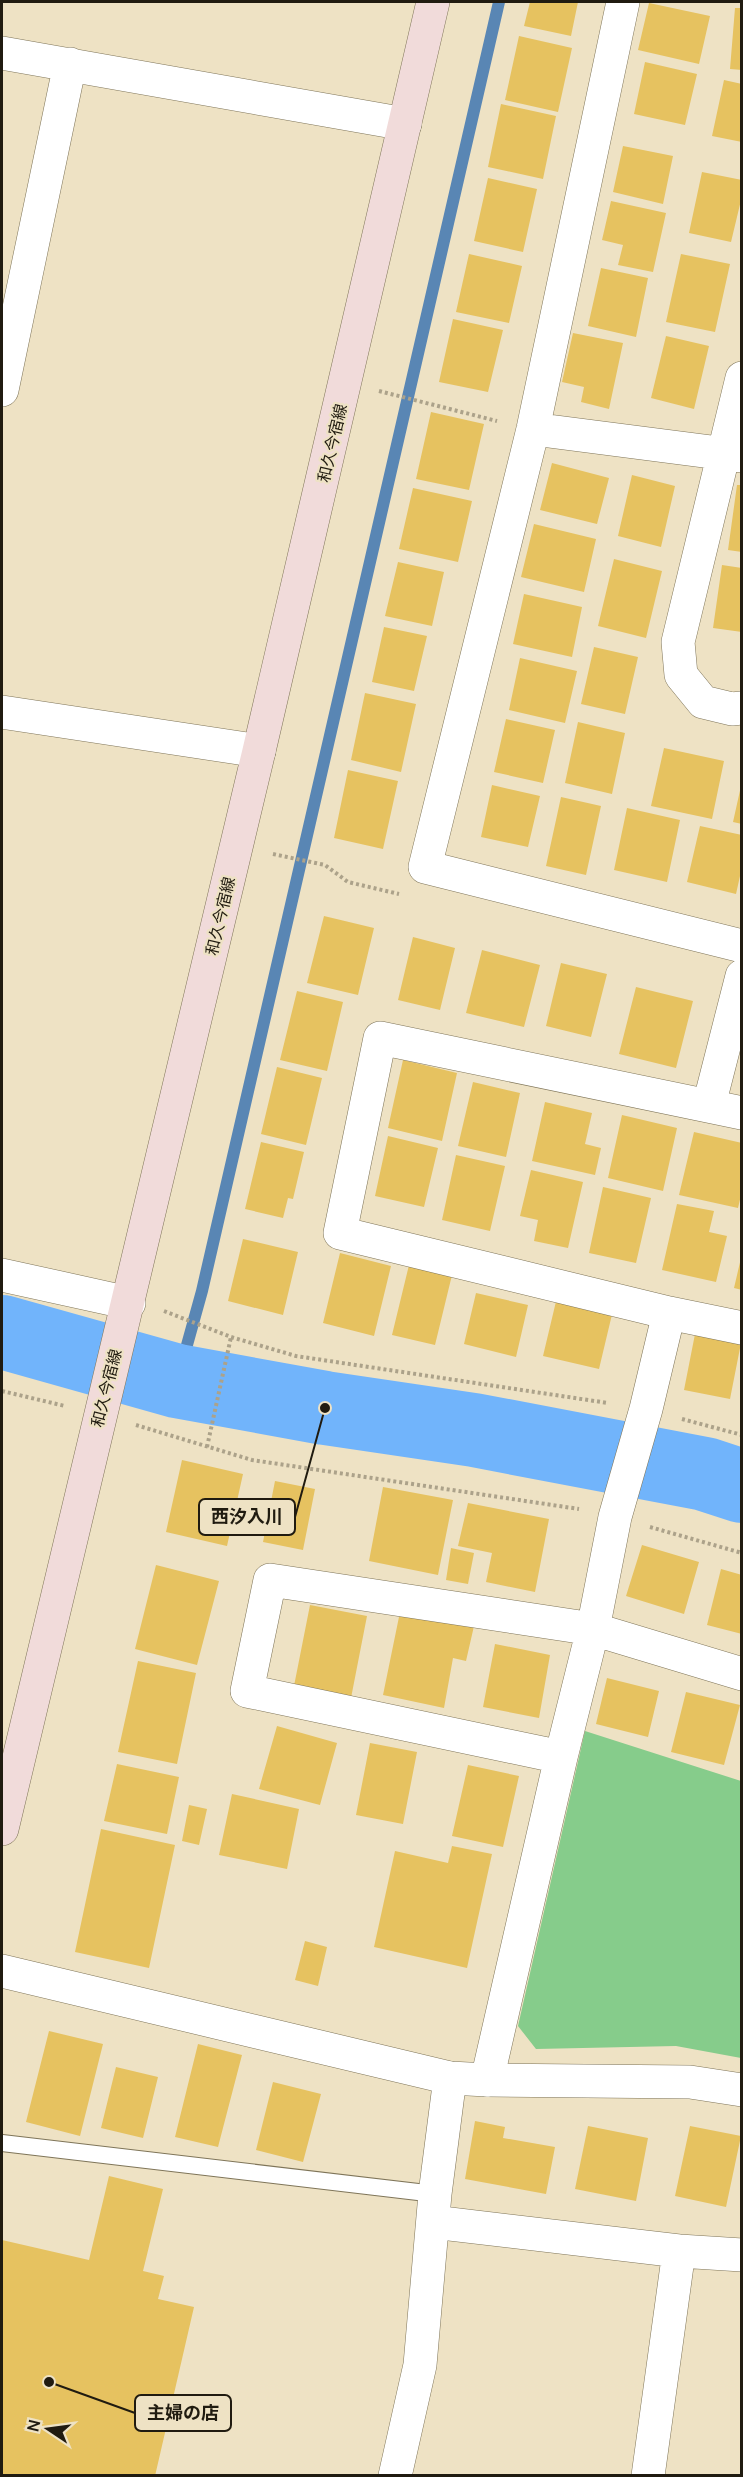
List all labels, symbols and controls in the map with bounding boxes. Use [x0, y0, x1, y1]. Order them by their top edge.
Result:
street label: 和久今宿線 [312, 402, 352, 484]
street label: 和久今宿線 [200, 875, 240, 957]
street label: 和久今宿線 [86, 1347, 126, 1429]
callout: 西汐入川 [199, 1499, 295, 1535]
text: 西汐入川 [211, 1504, 283, 1528]
callout: 主婦の店 [135, 2395, 231, 2431]
north arrow [18, 2399, 78, 2459]
text: 主婦の店 [147, 2400, 219, 2424]
text: N [21, 2418, 45, 2434]

